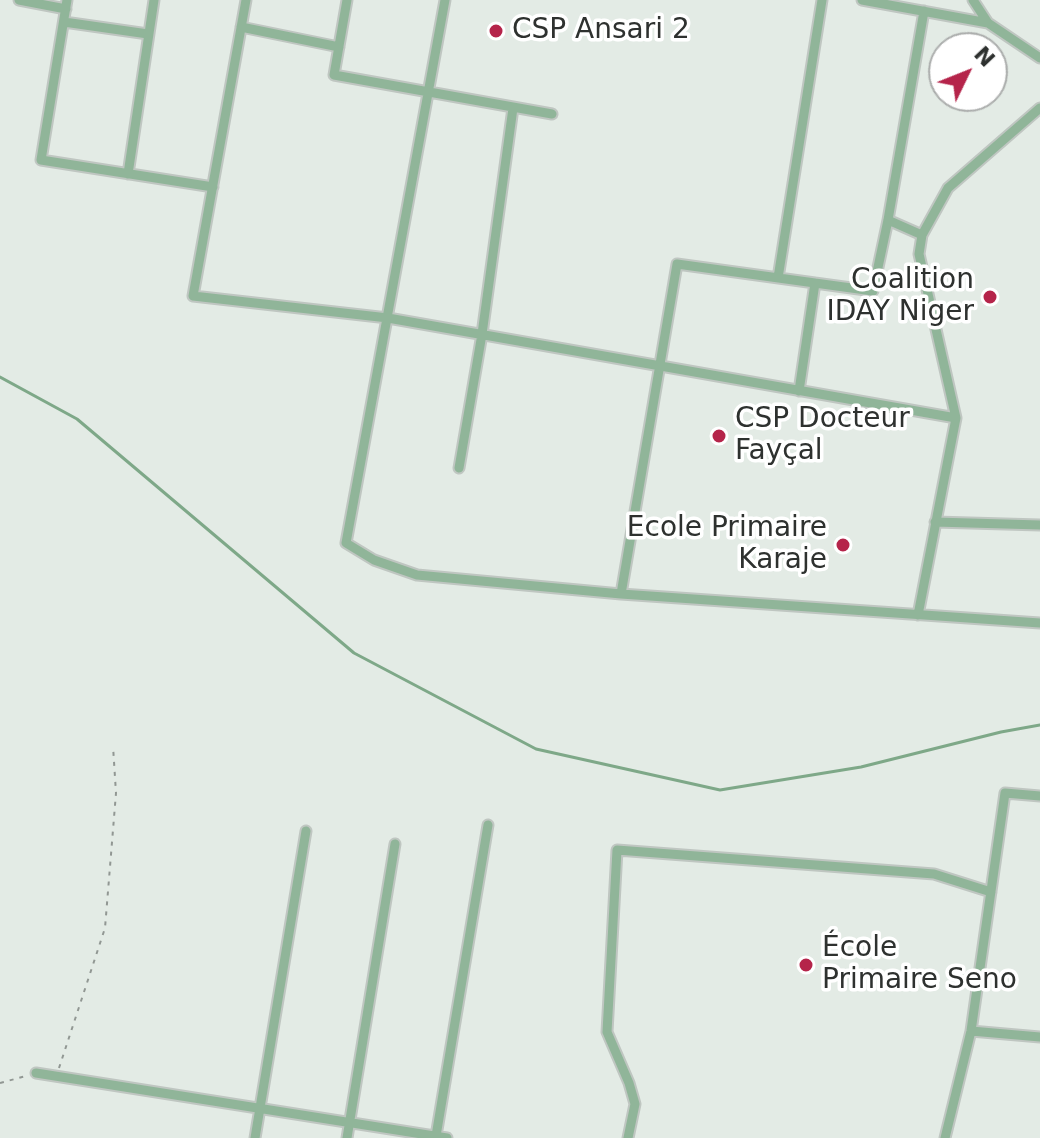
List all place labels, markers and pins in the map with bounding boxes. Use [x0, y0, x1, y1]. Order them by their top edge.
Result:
place label: CSP Ansari 2 [512, 14, 690, 48]
marker: CSP Ansari 2 [487, 22, 505, 40]
place label: Coalition IDAY Niger [826, 264, 974, 330]
marker: Coalition IDAY Niger [981, 288, 999, 306]
place label: CSP Docteur Fayçal [735, 403, 910, 469]
marker: CSP Docteur Fayçal [710, 427, 728, 445]
place label: Ecole Primaire Karaje [627, 512, 827, 578]
marker: Ecole Primaire Karaje [834, 536, 852, 554]
place label: École Primaire Seno [822, 932, 1017, 998]
marker: École Primaire Seno [797, 956, 815, 974]

